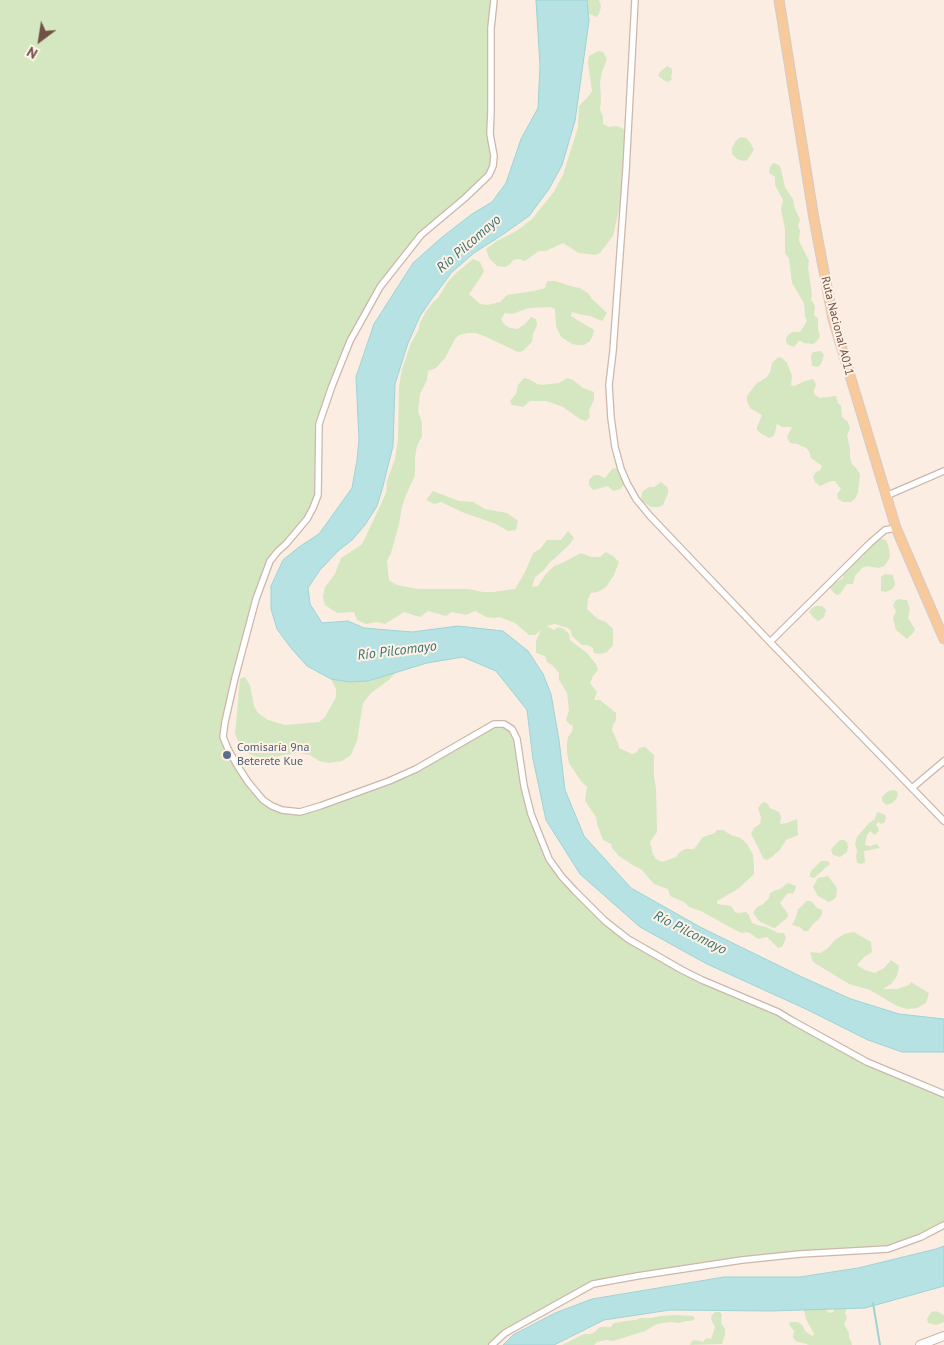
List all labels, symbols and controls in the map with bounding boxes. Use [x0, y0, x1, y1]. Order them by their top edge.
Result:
north arrow [15, 15, 65, 65]
text: N [24, 43, 41, 63]
water label: Río Pilcomayo [433, 212, 505, 276]
street label: Ruta Nacional A011 [818, 275, 856, 377]
water label: Río Pilcomayo [356, 638, 438, 664]
place label: Comisaría 9na Beterete Kue [237, 741, 309, 769]
marker: Comisaría 9na Beterete Kue [221, 749, 233, 761]
water label: Río Pilcomayo [651, 907, 729, 959]

